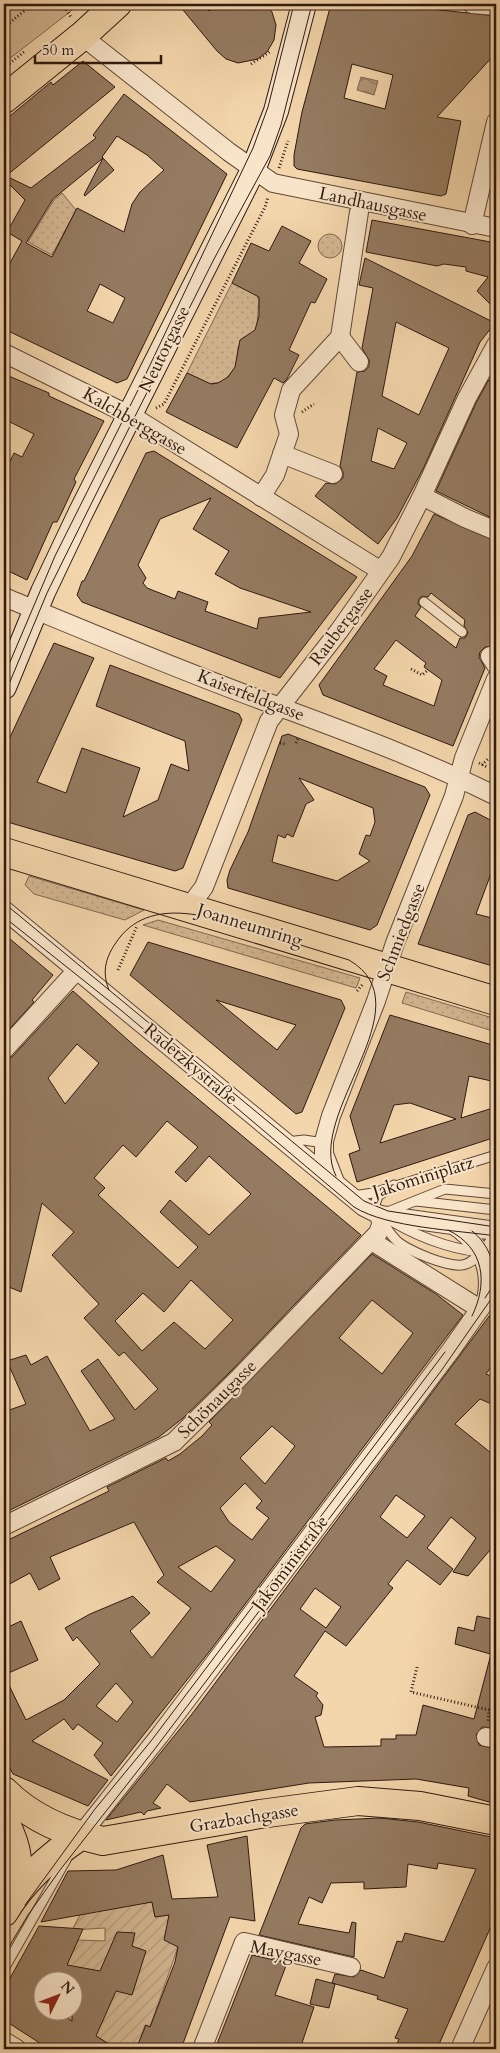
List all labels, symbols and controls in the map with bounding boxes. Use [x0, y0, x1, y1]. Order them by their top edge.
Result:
scale bar [35, 32, 161, 64]
text: 50 m [42, 40, 74, 60]
street label: Landhausgasse [316, 181, 429, 228]
street label: Neutorgasse [133, 302, 196, 397]
street label: Kalchberggasse [78, 382, 191, 461]
street label: Raubergasse [304, 582, 379, 671]
street label: Kaiserfeldgasse [194, 664, 308, 727]
street label: Schmiedgasse [371, 880, 432, 985]
street label: Joanneumring [191, 897, 307, 954]
street label: Radetzkystraße [138, 1018, 243, 1111]
street label: Jakominiplatz [367, 1150, 477, 1206]
street label: Schönaugasse [172, 1354, 263, 1445]
street label: Jakoministraße [244, 1510, 335, 1619]
street label: Grazbachgasse [188, 1798, 300, 1839]
street label: Maygasse [248, 1934, 324, 1973]
north arrow [32, 1970, 82, 2020]
text: N [56, 1977, 78, 1999]

